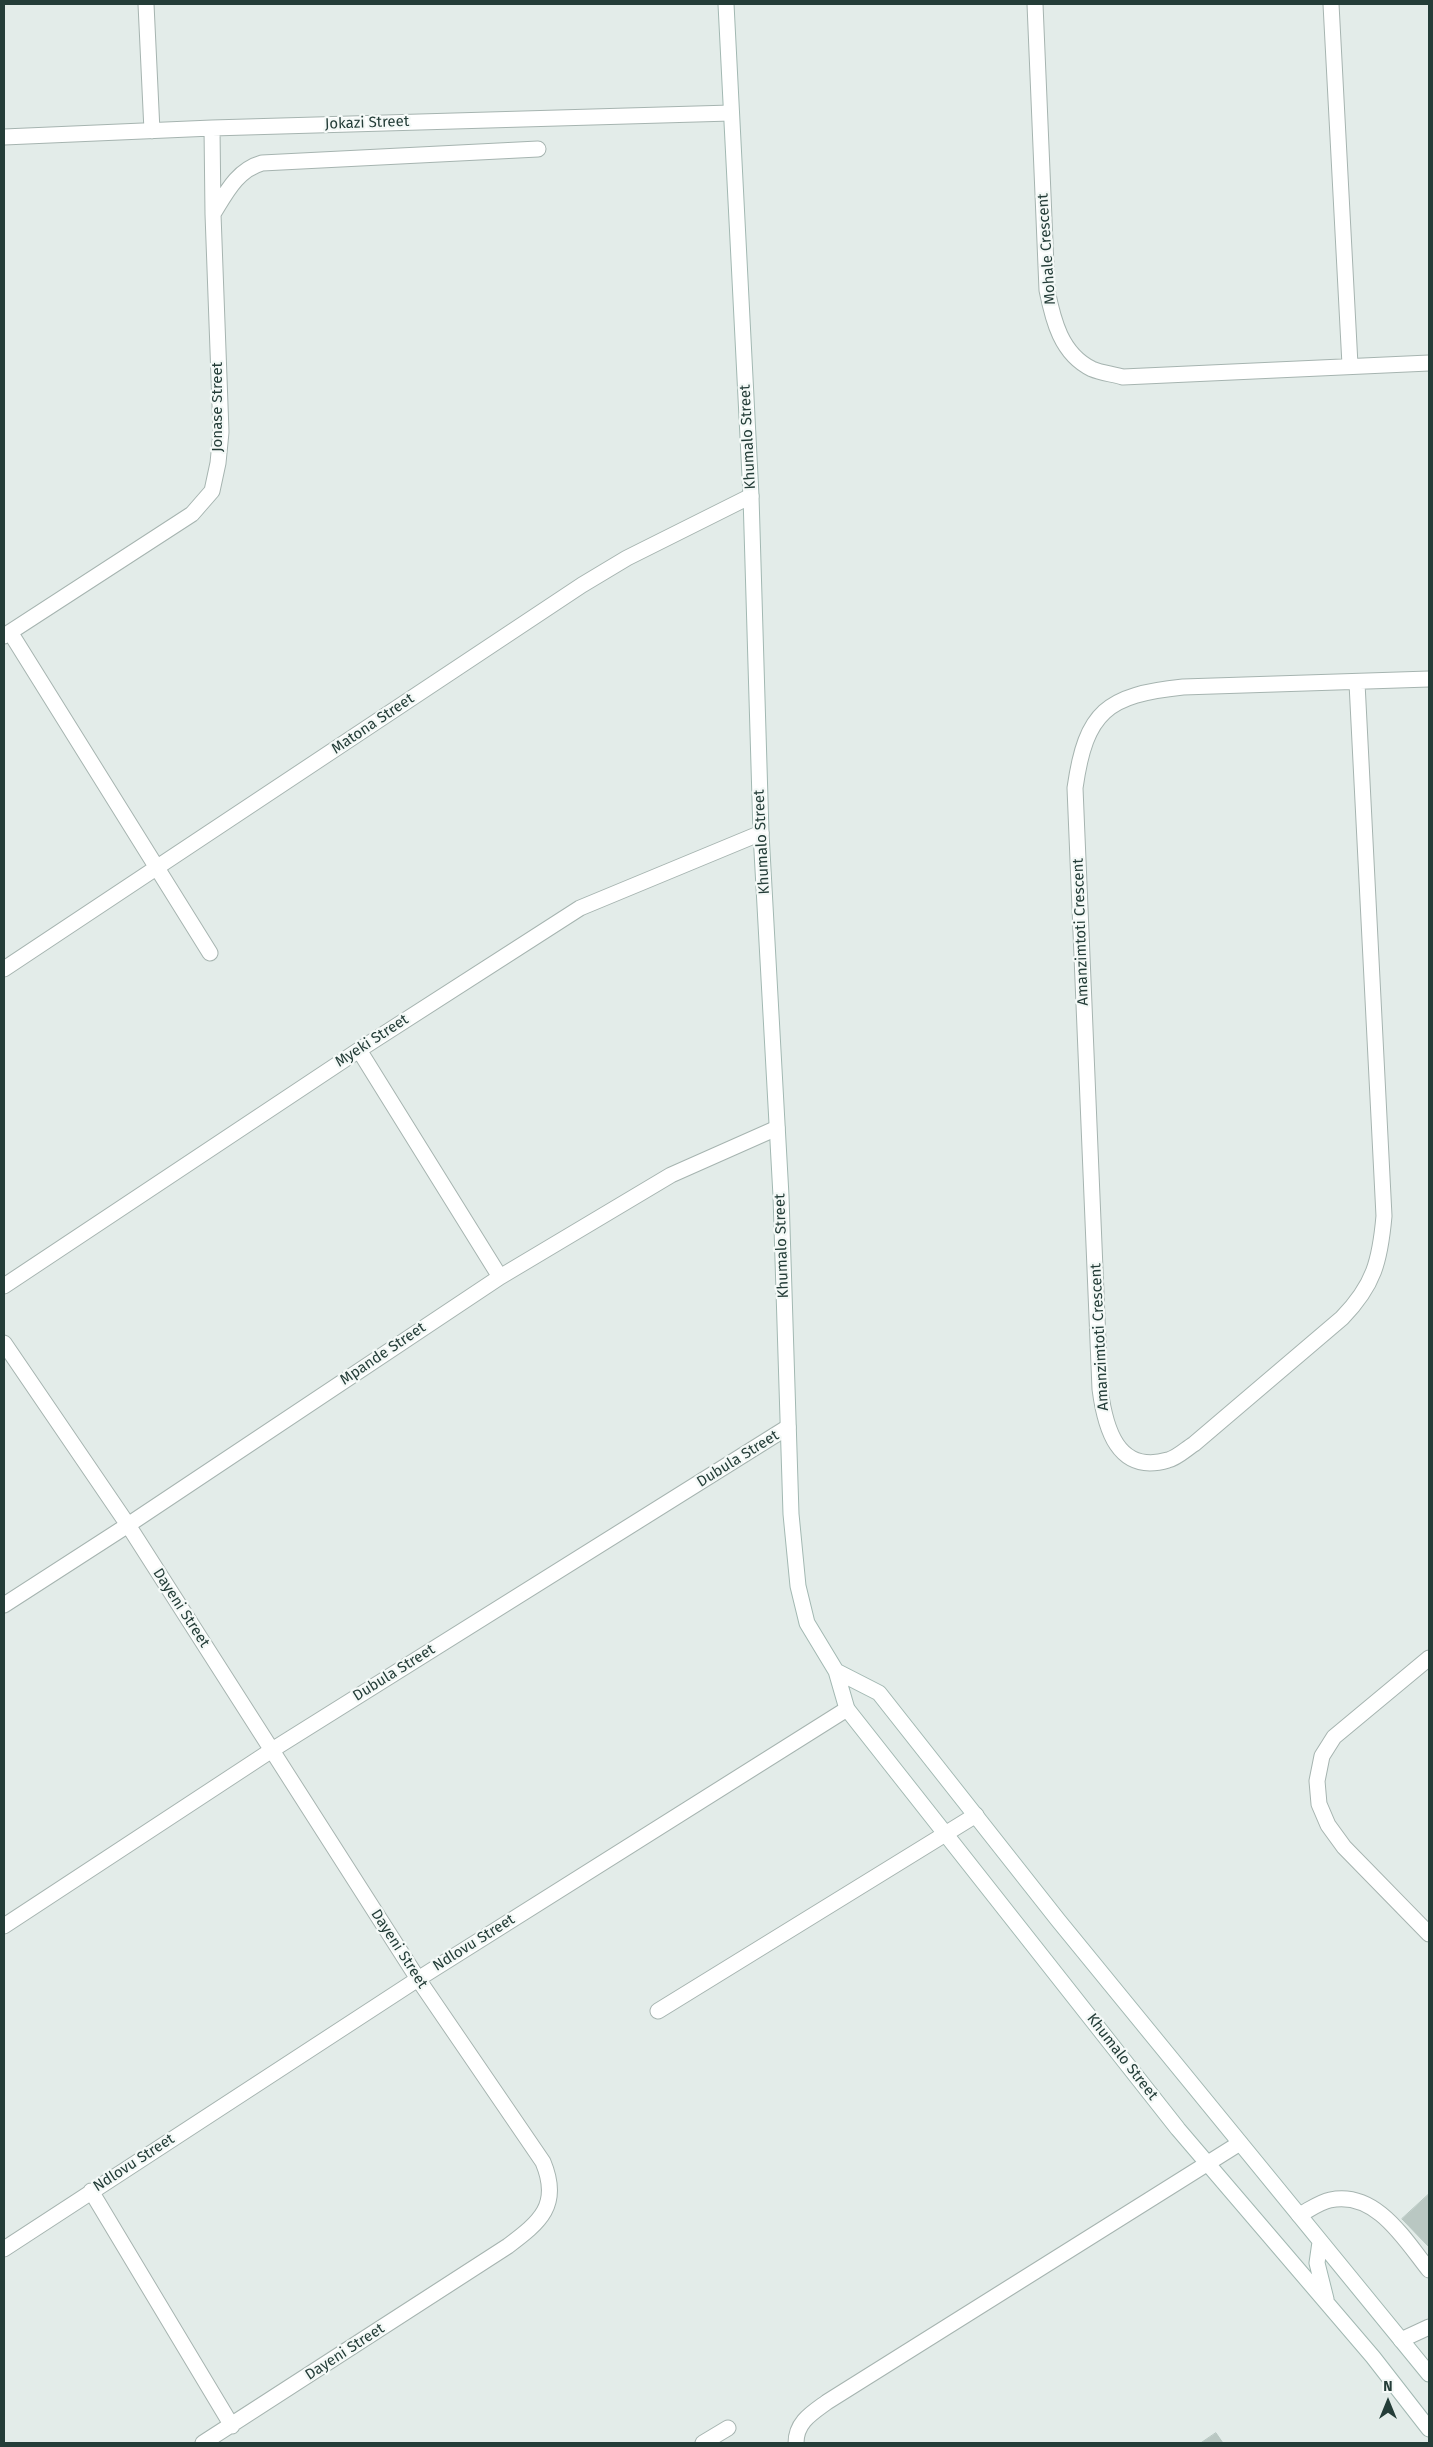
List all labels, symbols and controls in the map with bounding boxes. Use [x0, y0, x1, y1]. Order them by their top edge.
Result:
street label: Jokazi Street [325, 113, 409, 133]
street label: Mohale Crescent [1034, 193, 1060, 305]
street label: Jonase Street [209, 362, 227, 452]
street label: Khumalo Street [736, 384, 760, 490]
street label: Matona Street [328, 690, 418, 758]
street label: Khumalo Street [750, 789, 774, 895]
street label: Amanzimtoti Crescent [1069, 858, 1093, 1006]
street label: Myeki Street [332, 1011, 412, 1071]
street label: Khumalo Street [771, 1193, 793, 1299]
street label: Amanzimtoti Crescent [1087, 1263, 1113, 1411]
street label: Mpande Street [337, 1319, 429, 1389]
street label: Dubula Street [694, 1427, 782, 1491]
street label: Dayeni Street [149, 1565, 213, 1651]
street label: Dubula Street [350, 1641, 438, 1705]
street label: Dayeni Street [367, 1906, 431, 1992]
street label: Ndlovu Street [430, 1911, 518, 1975]
street label: Khumalo Street [1083, 2010, 1161, 2104]
street label: Ndlovu Street [90, 2130, 178, 2196]
street label: Dayeni Street [302, 2320, 388, 2384]
north arrow [1363, 2377, 1413, 2427]
text: N [1383, 2378, 1393, 2395]

